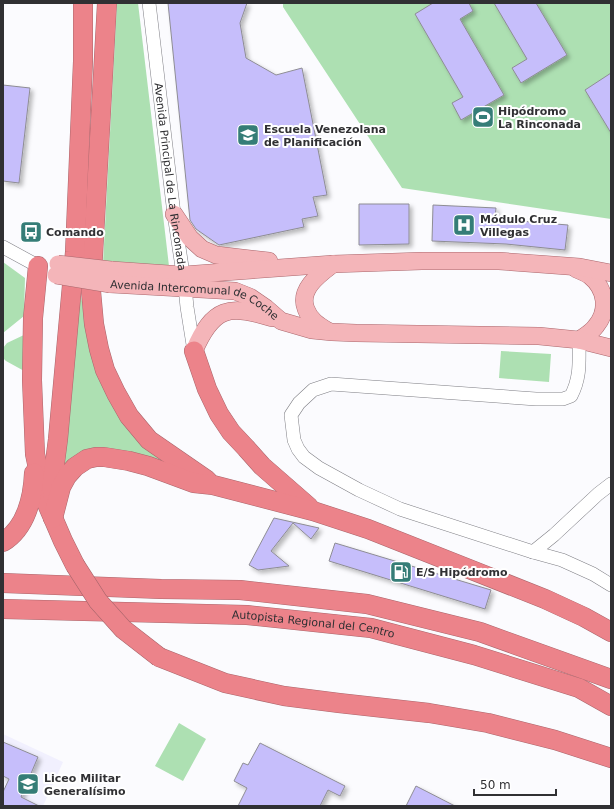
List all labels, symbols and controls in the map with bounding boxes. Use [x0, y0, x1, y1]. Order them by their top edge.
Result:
street label: Avenida Principal de La Rinconada [151, 82, 188, 272]
sports icon: Hipódromo La Rinconada [470, 104, 496, 130]
place label: Hipódromo La Rinconada [498, 105, 581, 131]
school or university icon: Escuela Venezolana de Planificación [235, 122, 261, 148]
place label: Escuela Venezolana de Planificación [264, 123, 386, 149]
hospital icon: Módulo Cruz Villegas [451, 212, 477, 238]
place label: Módulo Cruz Villegas [480, 213, 557, 239]
bus stop icon: Comando [18, 219, 44, 245]
place label: Comando [46, 226, 104, 239]
street label: Avenida Intercomunal de Coche [110, 278, 281, 323]
fuel station icon: E/S Hipódromo [388, 559, 414, 585]
place label: E/S Hipódromo [416, 566, 508, 579]
street label: Autopista Regional del Centro [232, 609, 396, 641]
school or university icon: Liceo Militar Generalísimo [15, 771, 41, 797]
scale bar [474, 771, 556, 797]
place label: Liceo Militar Generalísimo [44, 772, 126, 798]
text: 50 m [480, 778, 511, 792]

